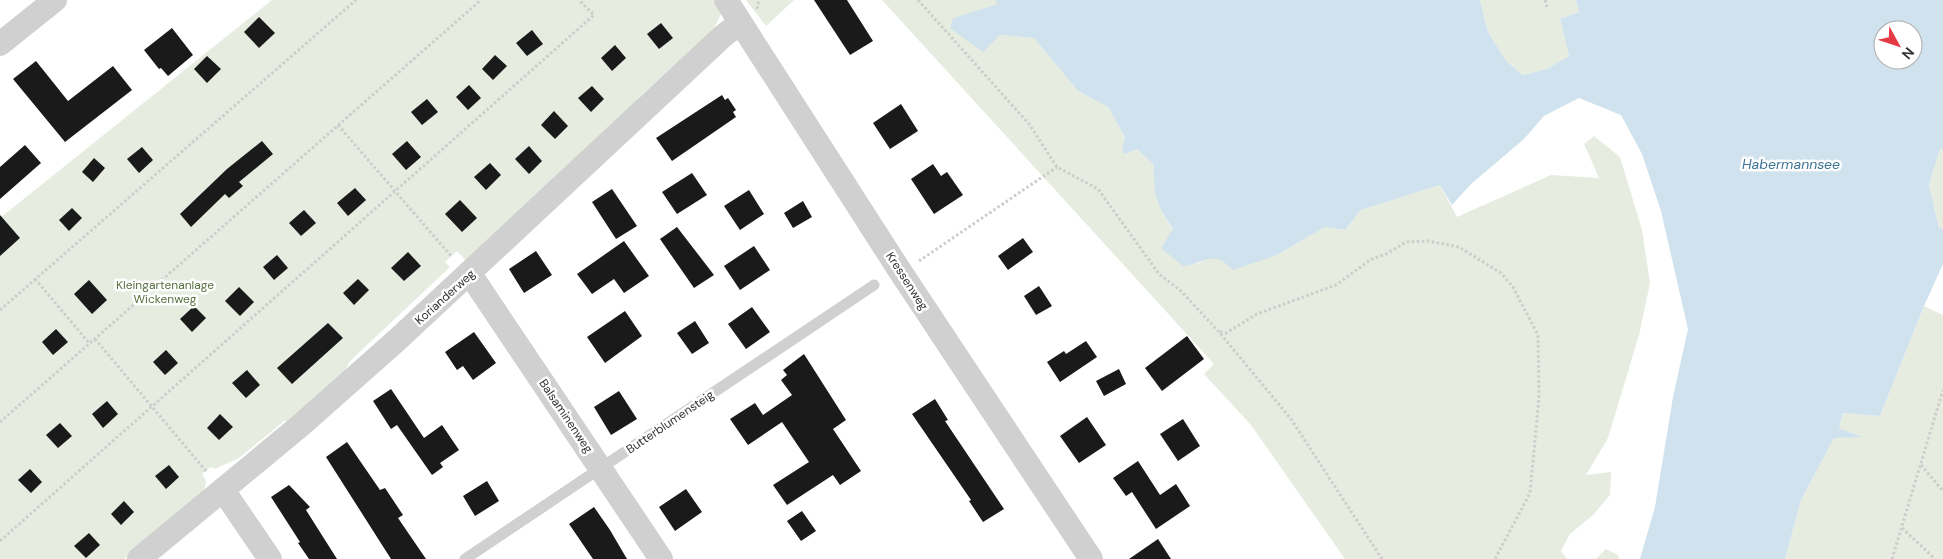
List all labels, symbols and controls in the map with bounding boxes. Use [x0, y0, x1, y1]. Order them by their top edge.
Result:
north arrow [1873, 20, 1923, 70]
text: N [1898, 44, 1918, 63]
water label: Habermannsee [1742, 155, 1840, 173]
street label: Kressenweg [882, 249, 932, 313]
street label: Korianderweg [412, 266, 479, 328]
park label: Kleingartenanlage Wickenweg [116, 277, 214, 307]
street label: Balsaminenweg [535, 376, 597, 456]
street label: Butterblumensteig [623, 386, 717, 457]

